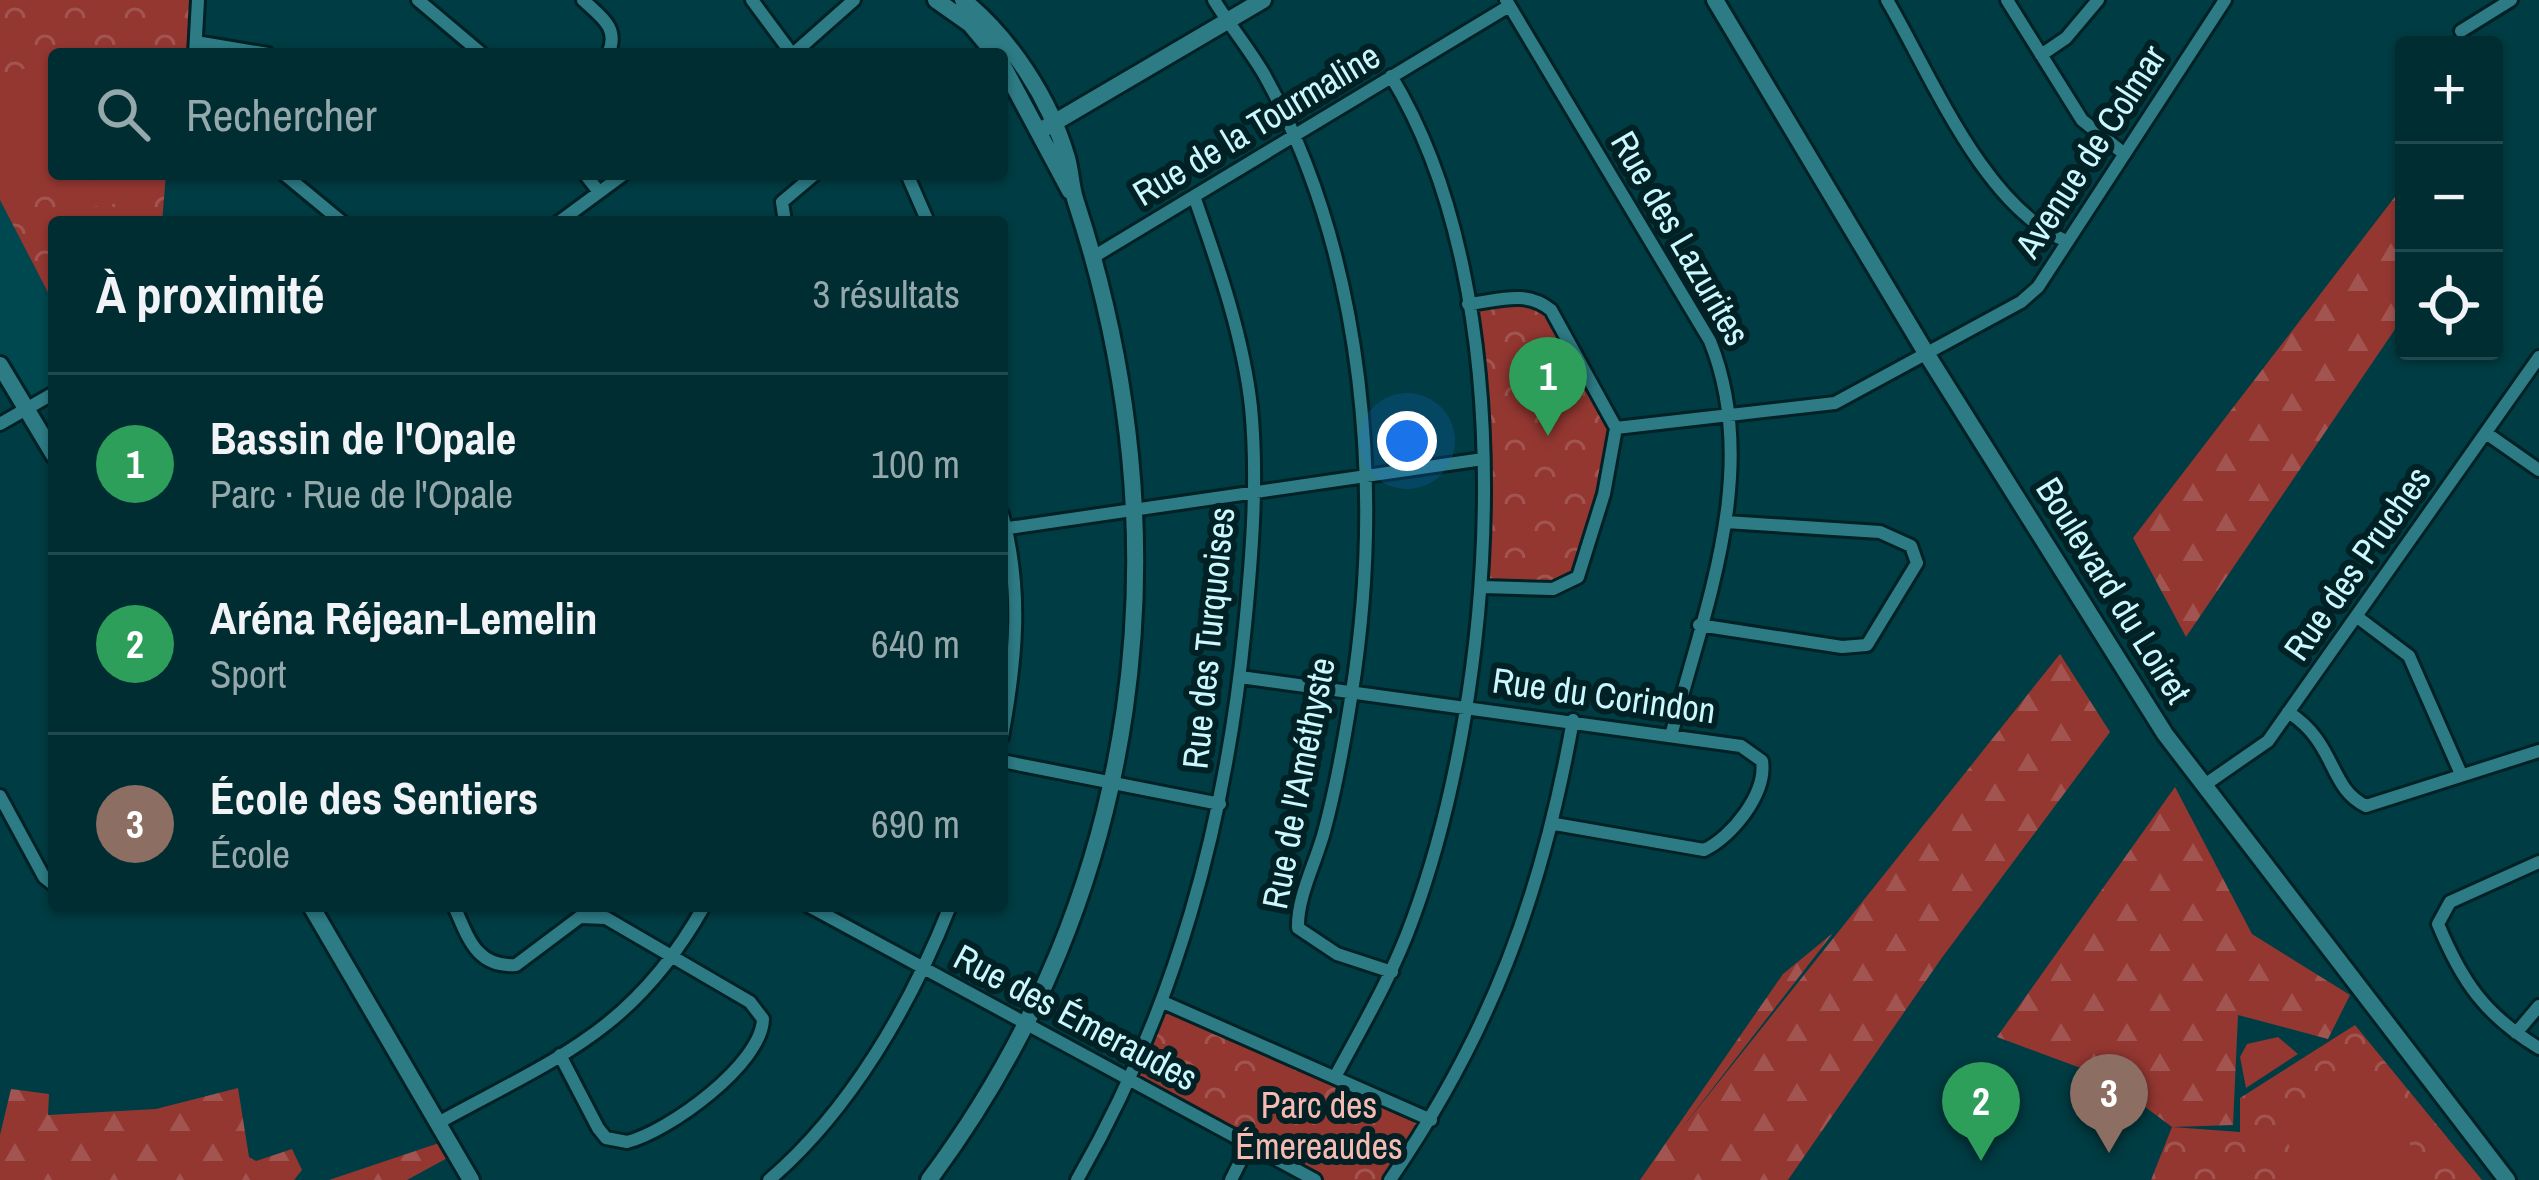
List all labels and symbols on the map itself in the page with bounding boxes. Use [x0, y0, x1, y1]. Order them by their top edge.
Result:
street label: Rue de la Tourmaline [1124, 31, 1388, 217]
street label: Avenue de Colmar [2003, 35, 2177, 267]
street label: Rue des Lazurites [1600, 122, 1762, 354]
pin: 1 [1509, 337, 1587, 436]
your location [1377, 411, 1437, 471]
street label: Rue des Pruches [2272, 456, 2442, 670]
street label: Boulevard du Loiret [2025, 468, 2203, 712]
street label: Rue des Turquoises [1170, 505, 1246, 771]
street label: Rue de l'Améthyste [1250, 653, 1346, 913]
street label: Rue du Corindon [1489, 656, 1719, 734]
street label: Rue des Émeraudes [946, 933, 1206, 1101]
pin: 3 [2070, 1054, 2148, 1153]
pin: 2 [1942, 1062, 2020, 1161]
park label: Parc des Émereaudes [1235, 1081, 1403, 1170]

